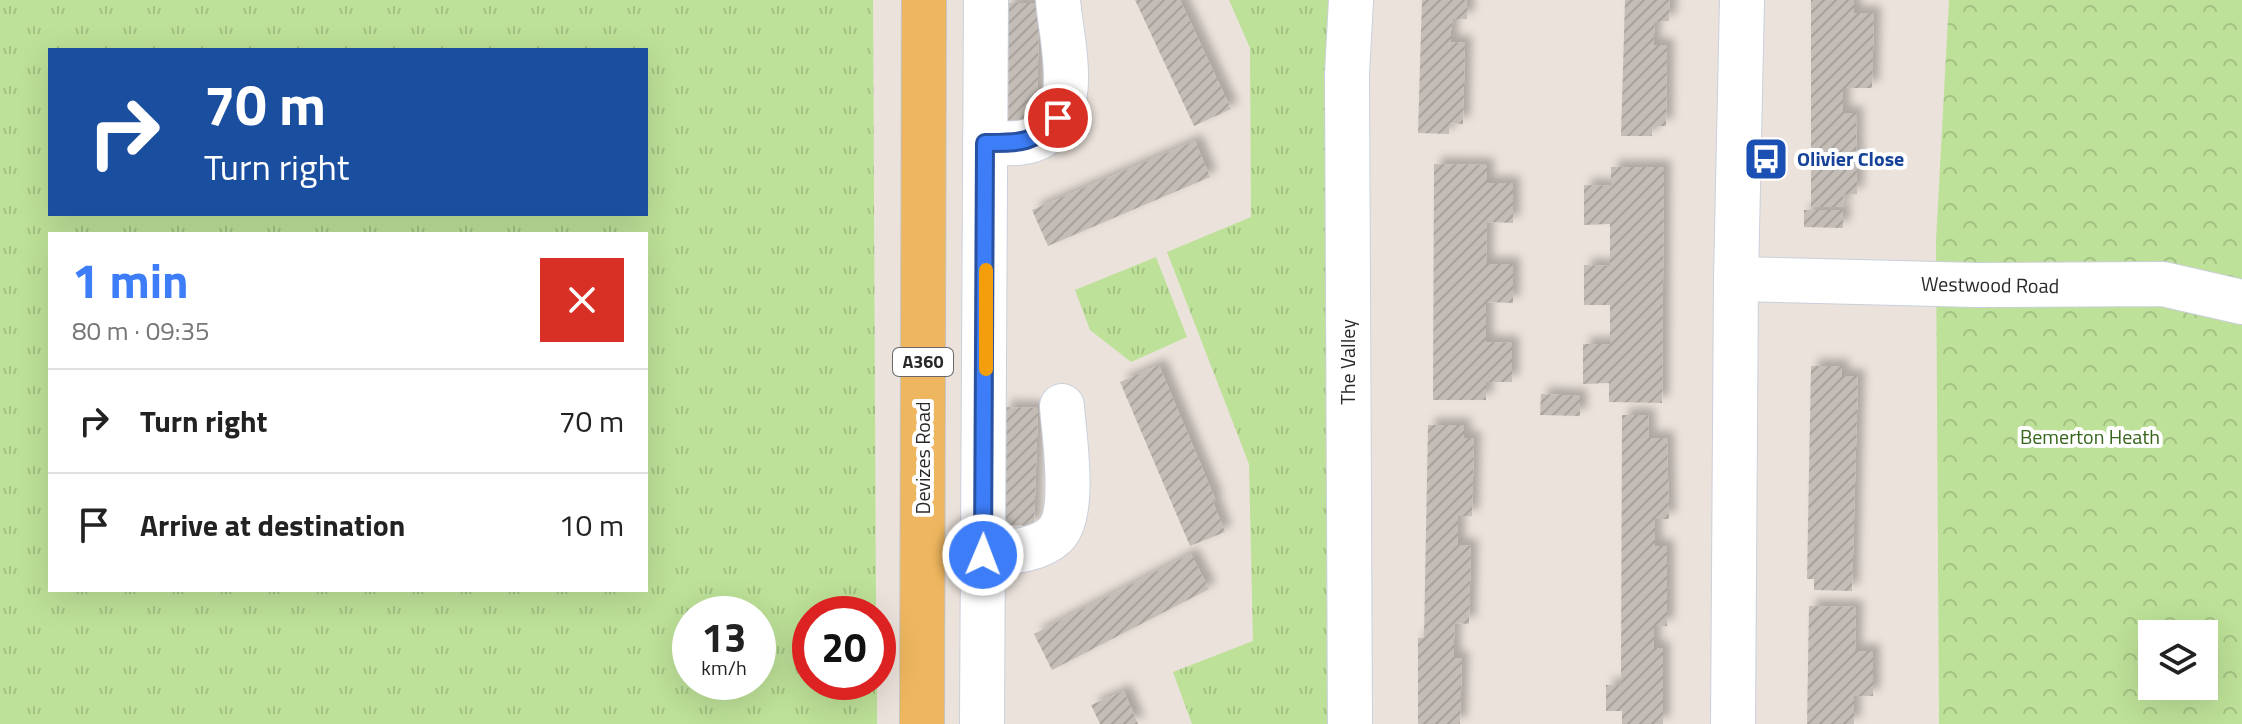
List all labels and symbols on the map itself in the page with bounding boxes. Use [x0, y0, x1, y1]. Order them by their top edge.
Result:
pin [1024, 84, 1092, 152]
bus stop icon: Olivier Close [1742, 135, 1790, 183]
place label: Olivier Close [1797, 143, 1904, 174]
street label: Westwood Road [1921, 268, 2059, 301]
street label: The Valley [1332, 319, 1363, 405]
road number: A360 [893, 348, 953, 376]
street label: Devizes Road [907, 402, 938, 514]
park label: Bemerton Heath [2020, 421, 2160, 452]
position arrow [941, 513, 1025, 597]
speed limit sign: 20 [792, 596, 896, 700]

